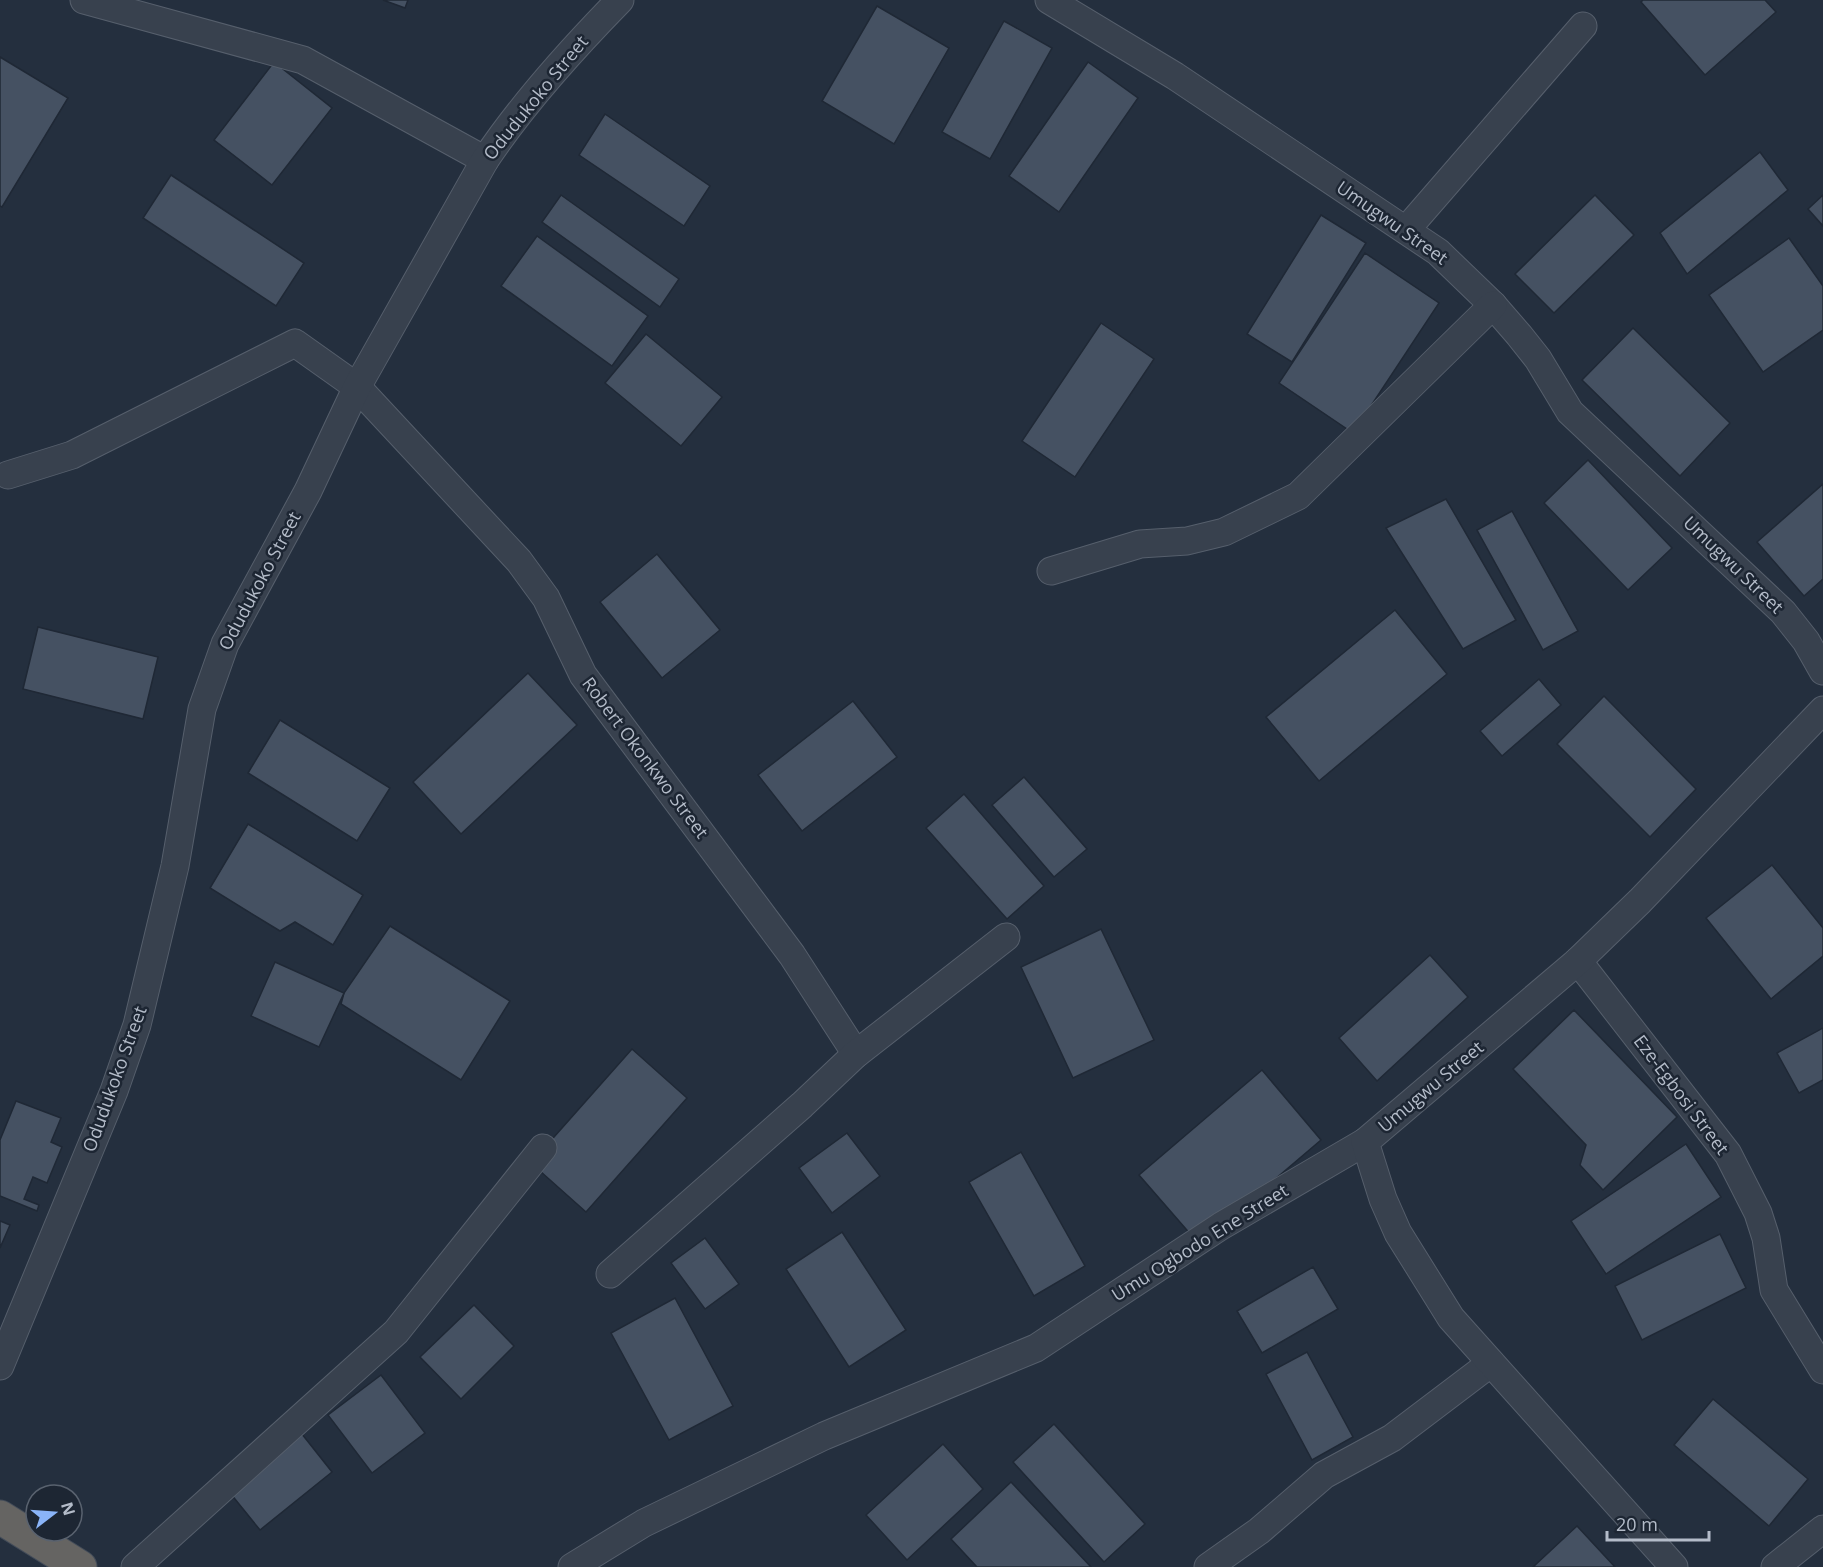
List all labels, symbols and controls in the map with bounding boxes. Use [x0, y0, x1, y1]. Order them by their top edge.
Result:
street label: Odudukoko Street [478, 30, 593, 165]
street label: Umugwu Street [1332, 175, 1453, 269]
street label: Odudukoko Street [212, 507, 306, 654]
street label: Umugwu Street [1678, 510, 1789, 618]
street label: Robert Okonkwo Street [577, 672, 714, 843]
street label: Odudukoko Street [77, 1002, 152, 1155]
street label: Eze-Egbosi Street [1629, 1030, 1735, 1159]
street label: Umugwu Street [1373, 1035, 1488, 1137]
street label: Umu Ogbodo Ene Street [1107, 1178, 1292, 1306]
north arrow [24, 1483, 84, 1543]
text: N [56, 1499, 81, 1518]
scale bar [1607, 1504, 1709, 1542]
text: 20 m [1616, 1512, 1658, 1536]

